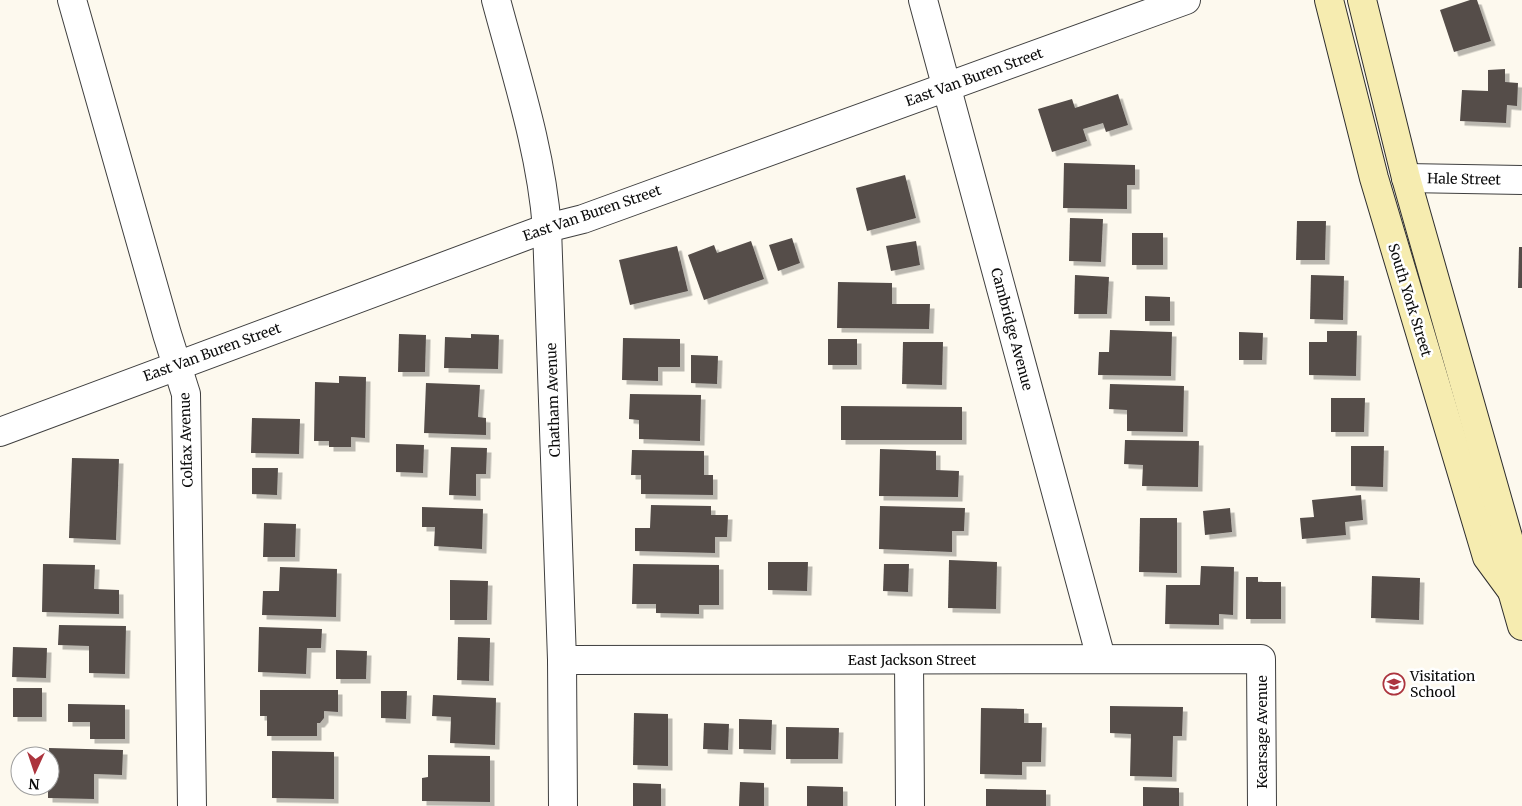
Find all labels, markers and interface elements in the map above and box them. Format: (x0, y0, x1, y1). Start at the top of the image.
street label: East Van Buren Street (903, 44, 1046, 110)
street label: Hale Street (1427, 169, 1502, 189)
street label: East Van Buren Street (520, 181, 664, 245)
street label: South York Street (1384, 241, 1436, 359)
street label: Cambridge Avenue (987, 266, 1037, 392)
street label: East Van Buren Street (141, 319, 284, 385)
street label: Chatham Avenue (542, 343, 564, 457)
street label: Colfax Avenue (175, 392, 197, 488)
street label: East Jackson Street (848, 651, 977, 669)
place label: Visitation School (1409, 667, 1475, 701)
school or university icon: Visitation School (1382, 672, 1406, 696)
street label: Kearsage Avenue (1253, 675, 1271, 789)
north arrow (10, 746, 60, 796)
text: N (28, 775, 40, 793)

